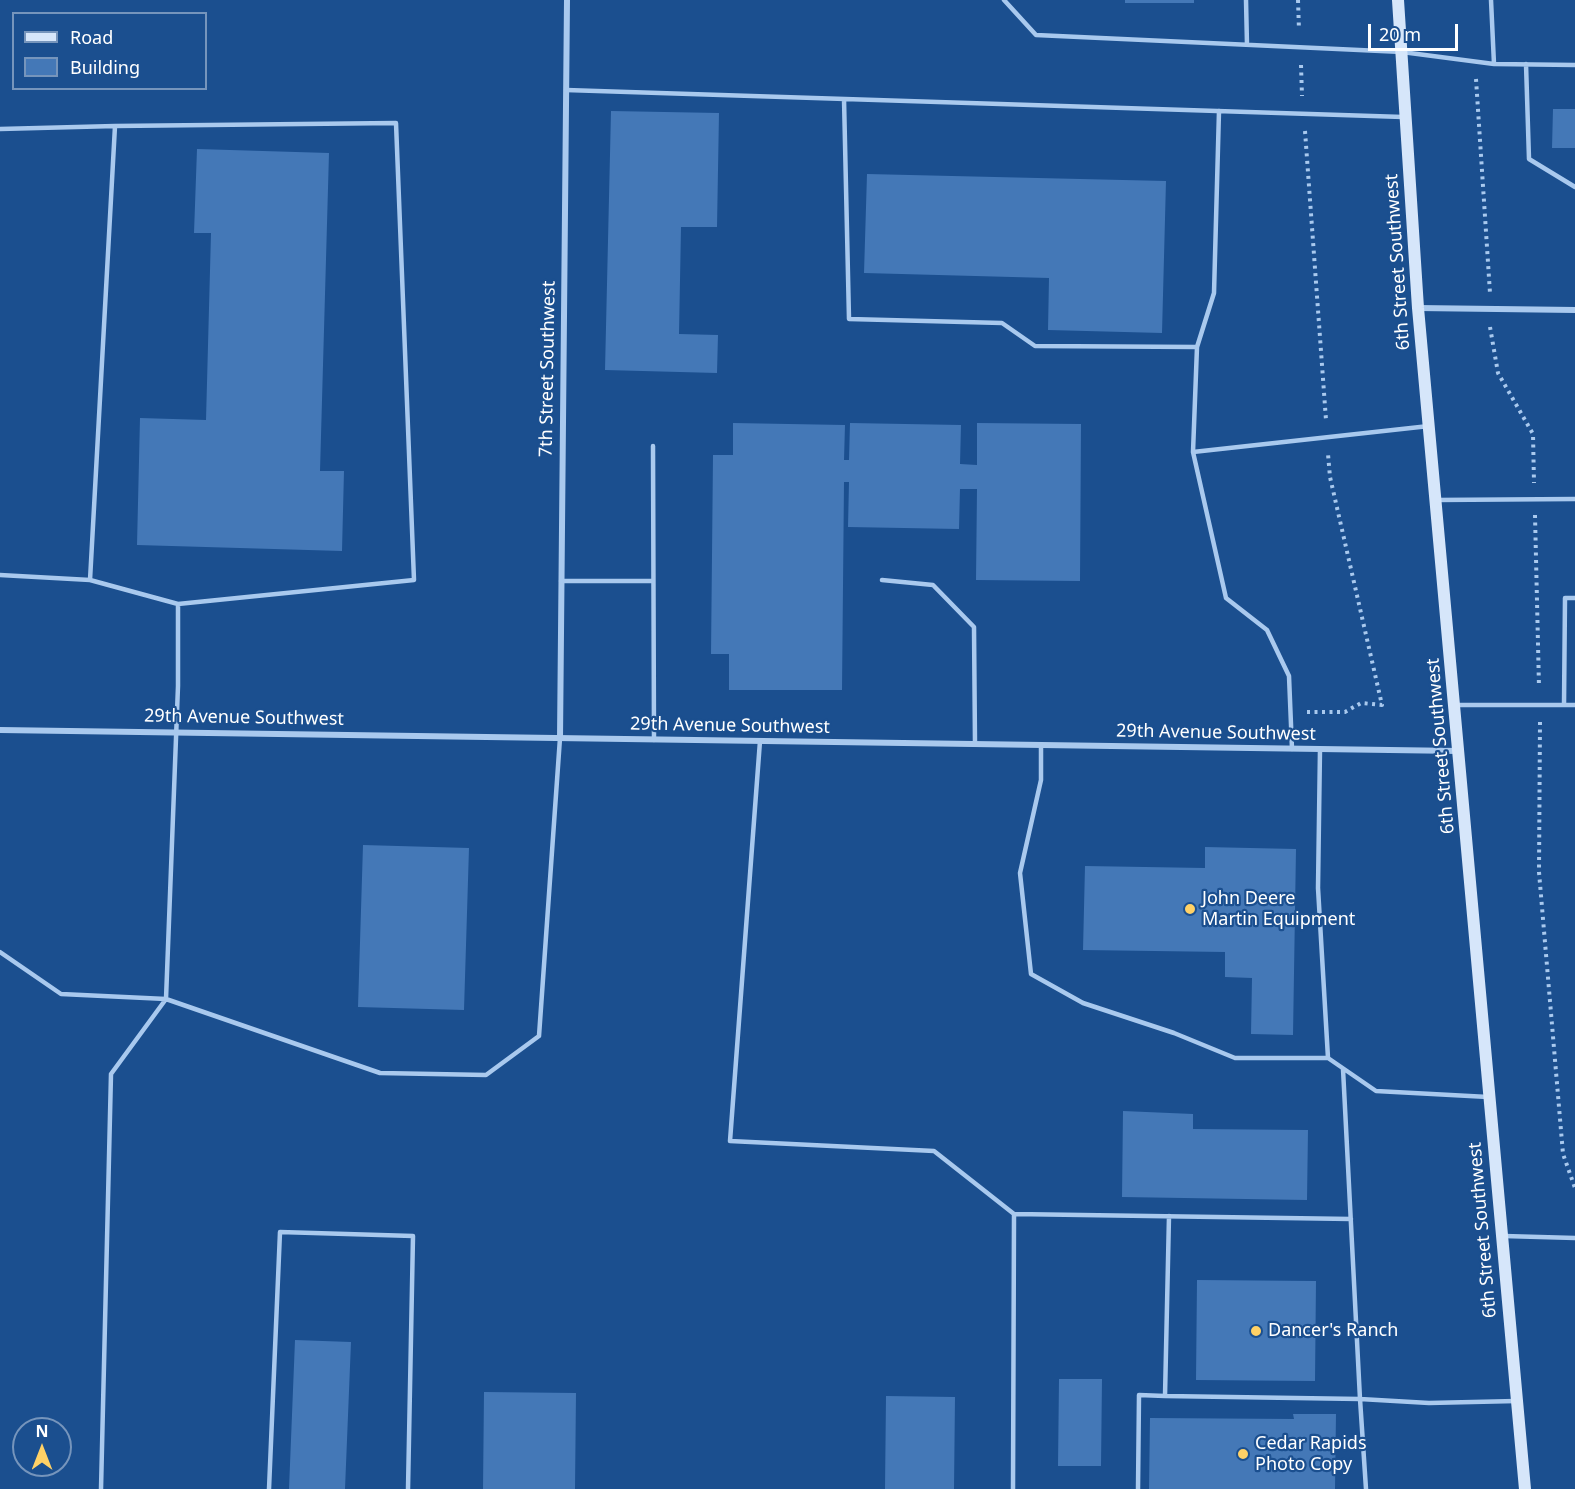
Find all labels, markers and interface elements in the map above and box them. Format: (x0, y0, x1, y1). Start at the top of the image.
legend (12, 12, 207, 90)
scale bar (1371, 12, 1461, 50)
text: 20 m (1379, 22, 1421, 46)
text: Road (70, 25, 113, 49)
text: Building (70, 55, 140, 79)
street label: 6th Street Southwest (1381, 173, 1415, 351)
street label: 7th Street Southwest (536, 281, 560, 457)
street label: 6th Street Southwest (1423, 657, 1459, 835)
street label: 29th Avenue Southwest (144, 705, 344, 731)
street label: 29th Avenue Southwest (630, 713, 830, 739)
street label: 29th Avenue Southwest (1116, 720, 1316, 746)
place label: John Deere Martin Equipment (1202, 888, 1355, 930)
marker: John Deere Martin Equipment (1183, 902, 1197, 916)
street label: 6th Street Southwest (1465, 1141, 1501, 1319)
place label: Dancer's Ranch (1268, 1320, 1398, 1342)
marker: Dancer's Ranch (1249, 1324, 1263, 1338)
north arrow (12, 1417, 72, 1477)
text: N (35, 1420, 49, 1442)
place label: Cedar Rapids Photo Copy (1255, 1433, 1367, 1476)
marker: Cedar Rapids Photo Copy (1236, 1447, 1250, 1461)

